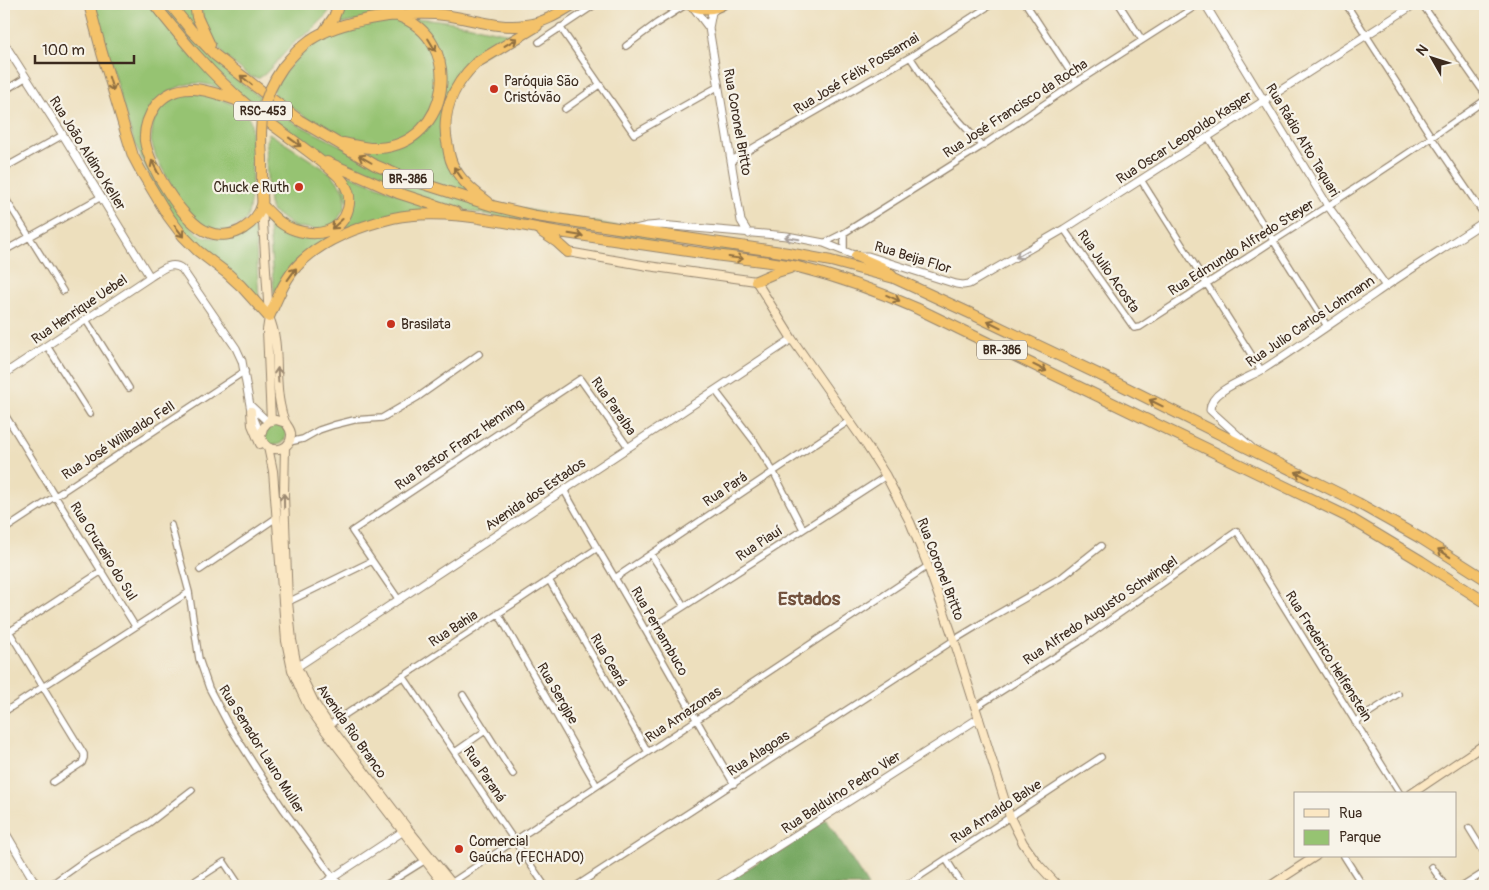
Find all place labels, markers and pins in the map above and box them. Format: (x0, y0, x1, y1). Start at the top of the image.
place label: Paróquia São Cristóvão (504, 73, 579, 106)
marker: Paróquia São Cristóvão (488, 83, 500, 95)
place label: Chuck e Ruth (213, 179, 289, 196)
marker: Chuck e Ruth (293, 181, 305, 193)
place label: Brasilata (401, 316, 451, 333)
marker: Brasilata (385, 318, 397, 330)
place label: Comercial Gaúcha (FECHADO) (469, 833, 585, 866)
marker: Comercial Gaúcha (FECHADO) (453, 843, 465, 855)

